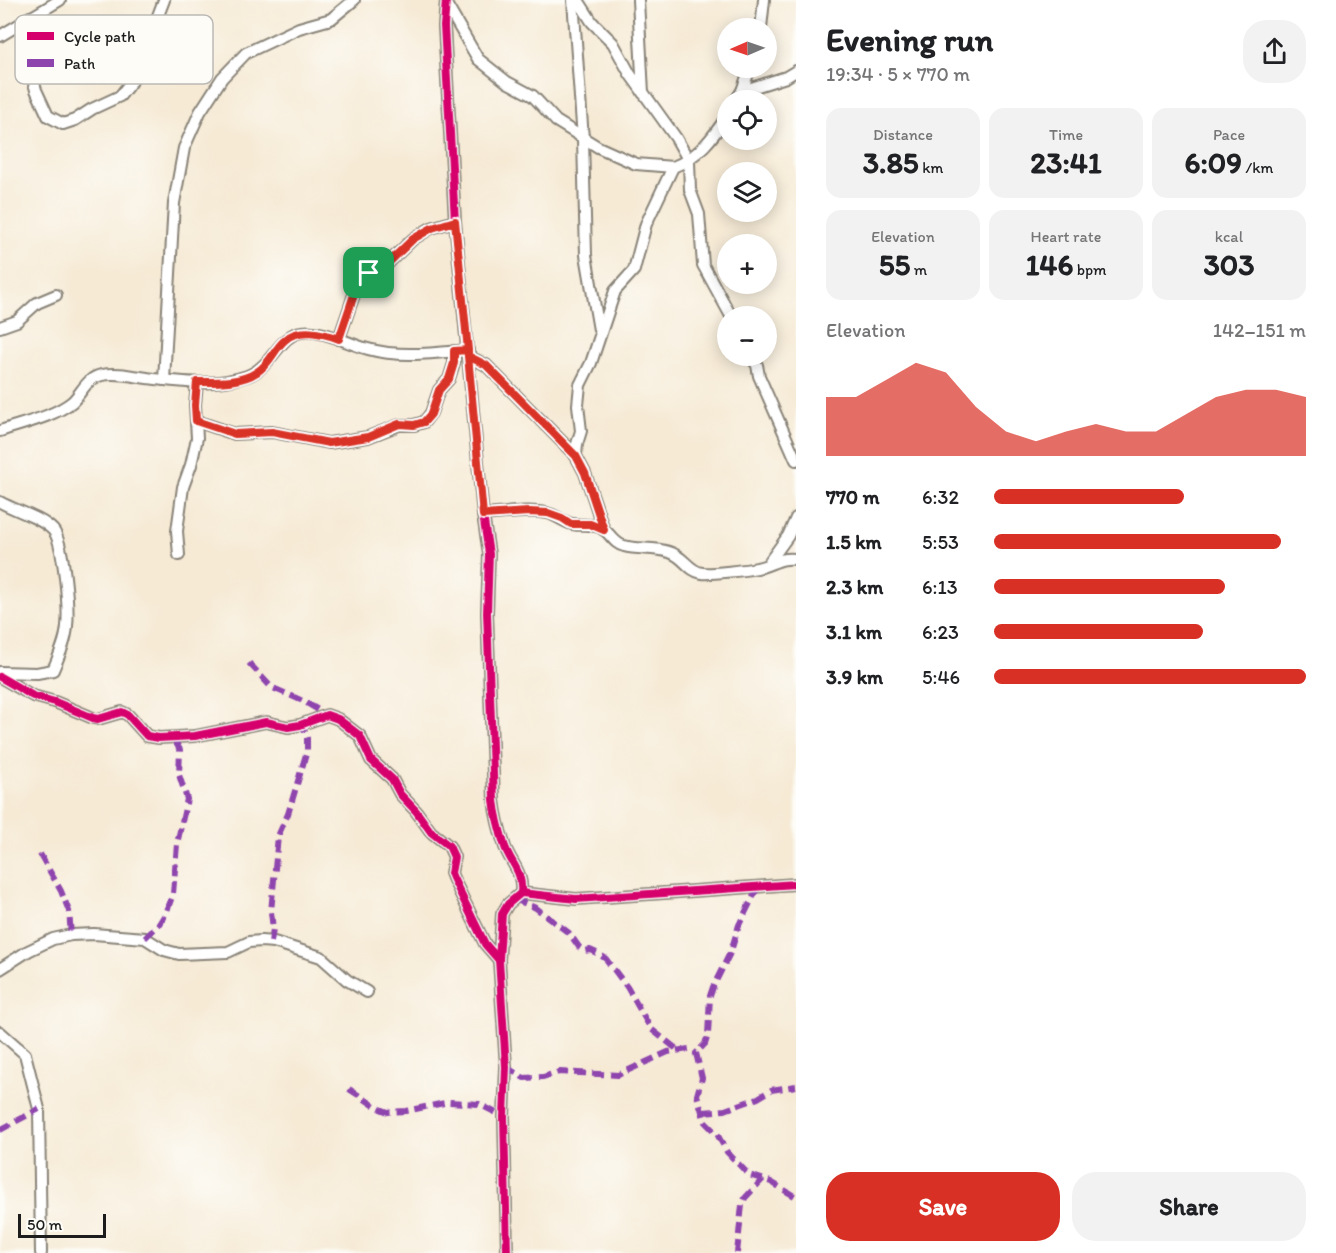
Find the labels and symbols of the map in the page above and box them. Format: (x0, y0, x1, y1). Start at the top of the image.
legend (15, 15, 213, 84)
north arrow (717, 18, 777, 78)
text: Cycle path (64, 27, 136, 46)
text: Path (64, 54, 95, 73)
pin (343, 247, 394, 298)
scale bar (18, 1211, 106, 1238)

